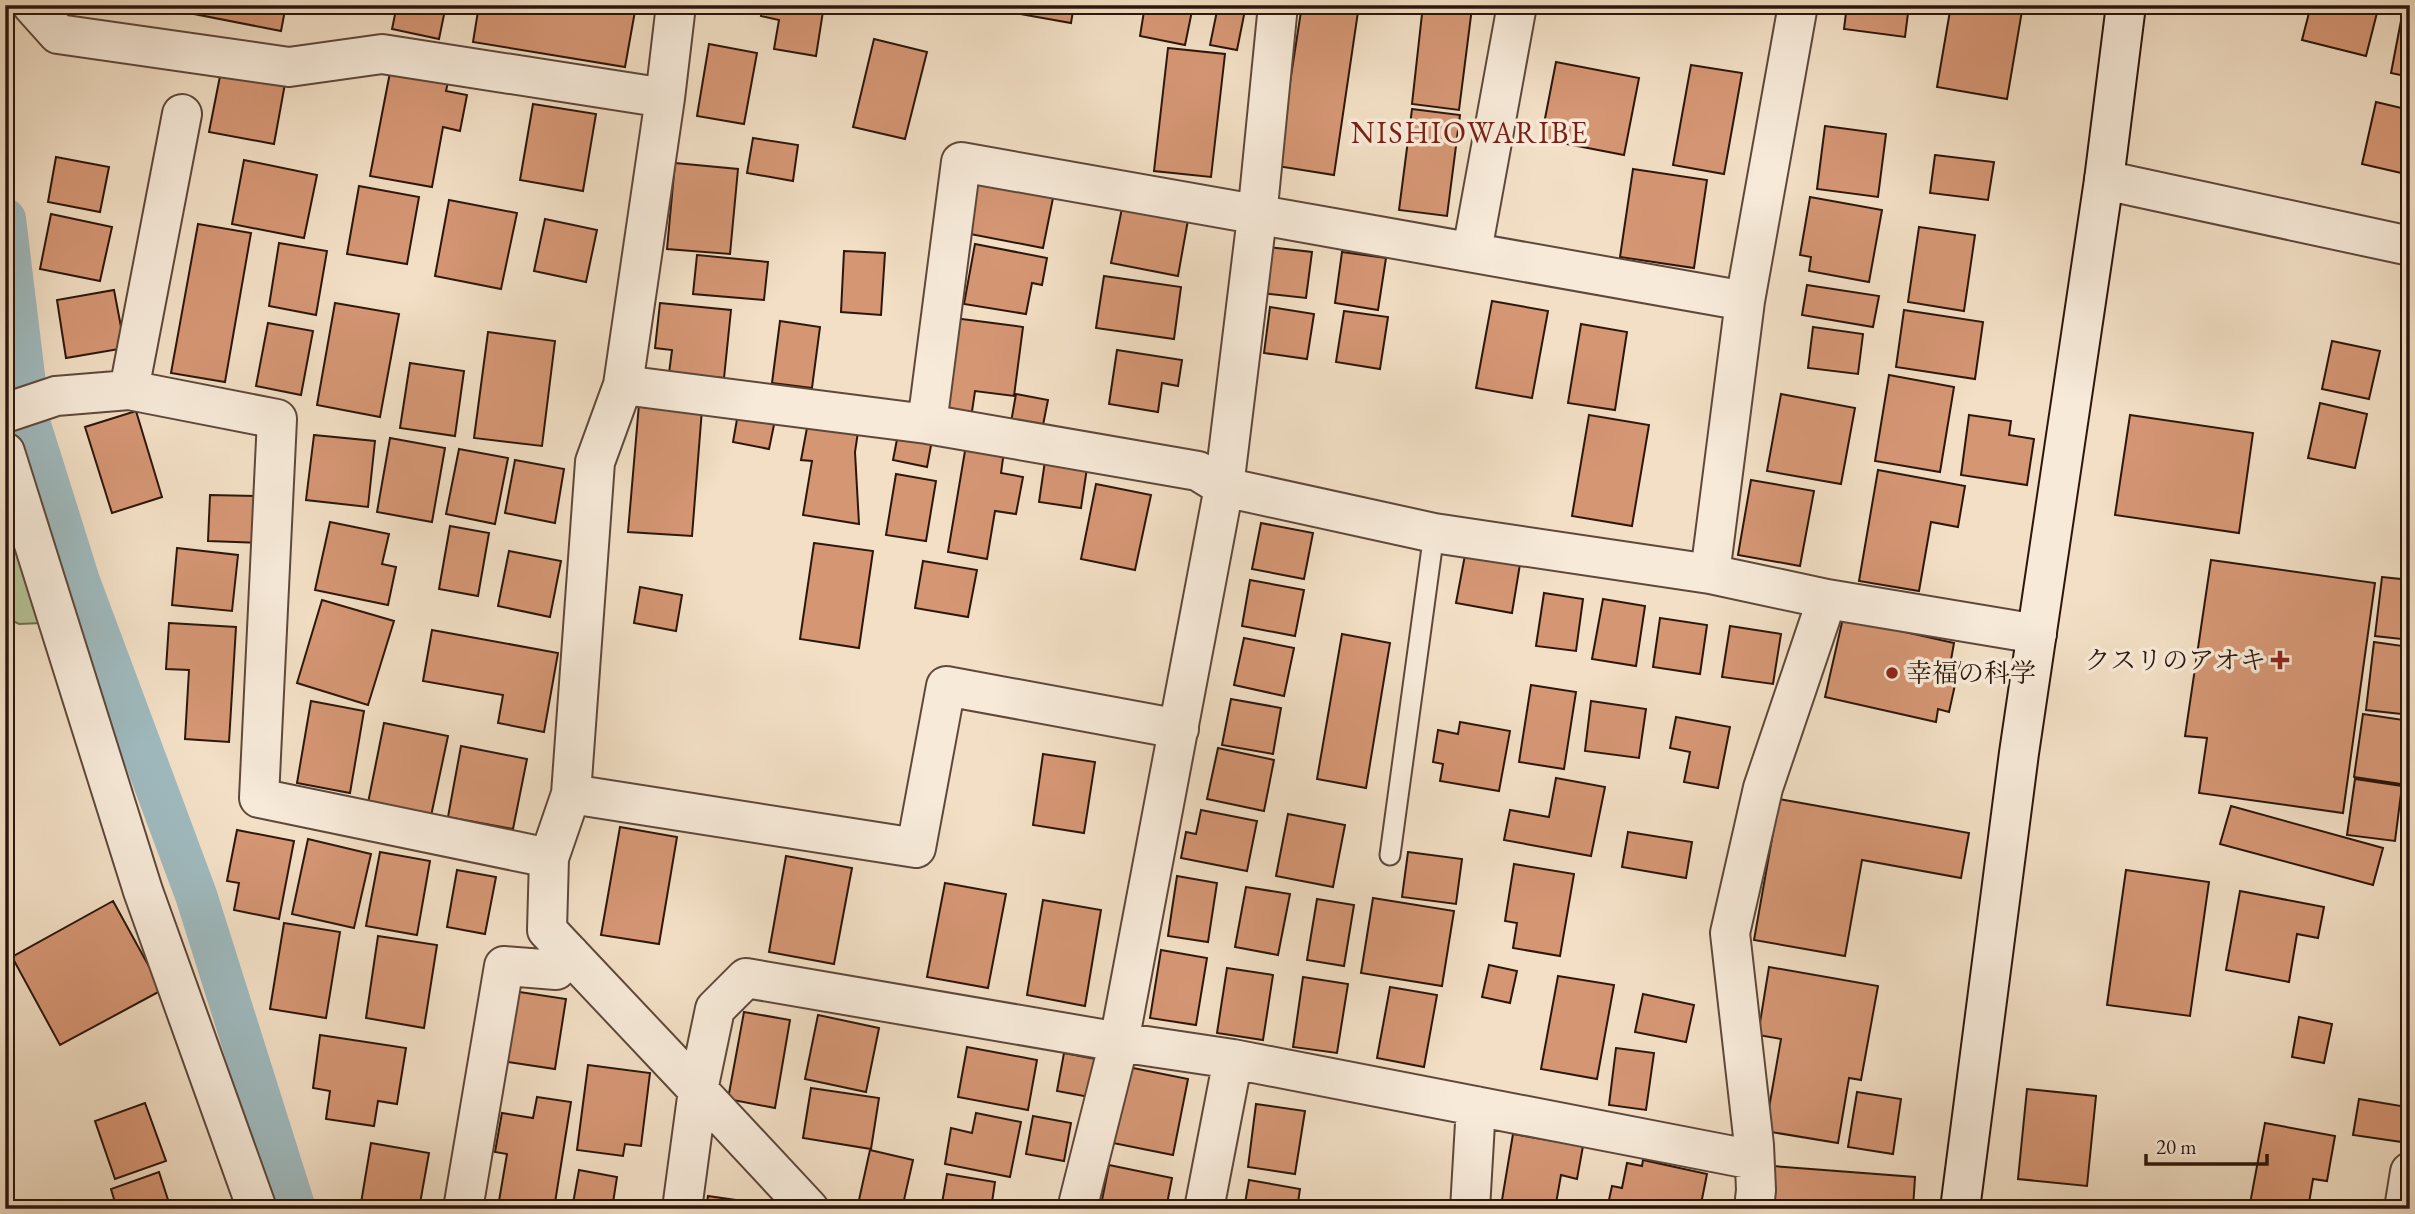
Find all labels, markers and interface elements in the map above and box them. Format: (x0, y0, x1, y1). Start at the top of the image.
district label: NISHIOWARIBE (1351, 113, 1589, 152)
place label: クスリのアオキ (2085, 643, 2266, 677)
marker: クスリのアオキ (2272, 652, 2288, 668)
place label: 幸福の科学 (1906, 656, 2036, 690)
marker: 幸福の科学 (1884, 665, 1900, 681)
scale bar (2146, 1123, 2266, 1167)
text: 20 m (2156, 1133, 2197, 1160)

